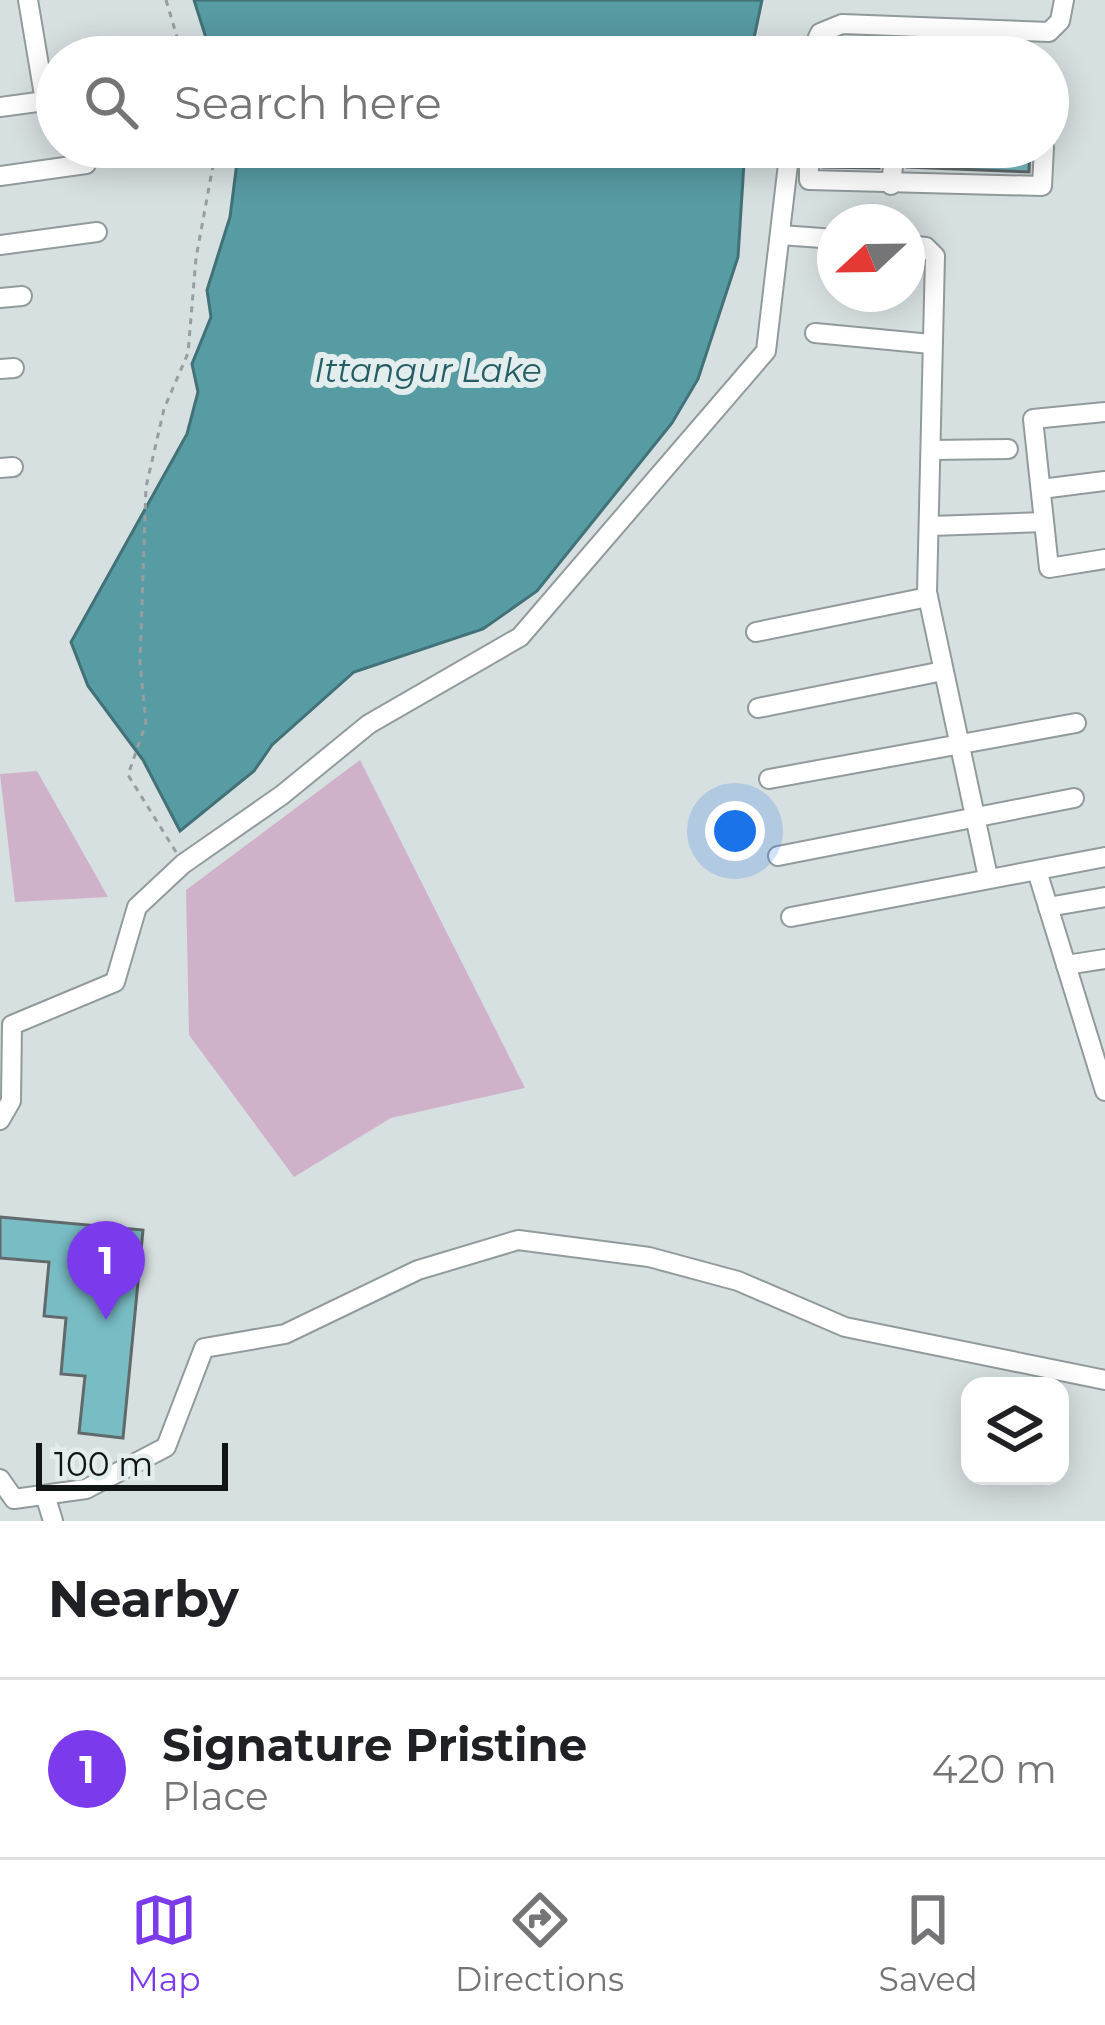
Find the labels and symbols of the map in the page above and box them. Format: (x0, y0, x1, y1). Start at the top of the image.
north arrow (817, 204, 925, 312)
water label: Ittangur Lake (314, 350, 542, 390)
your location (705, 801, 765, 861)
pin: 1 (67, 1221, 145, 1320)
scale bar (36, 1437, 228, 1490)

